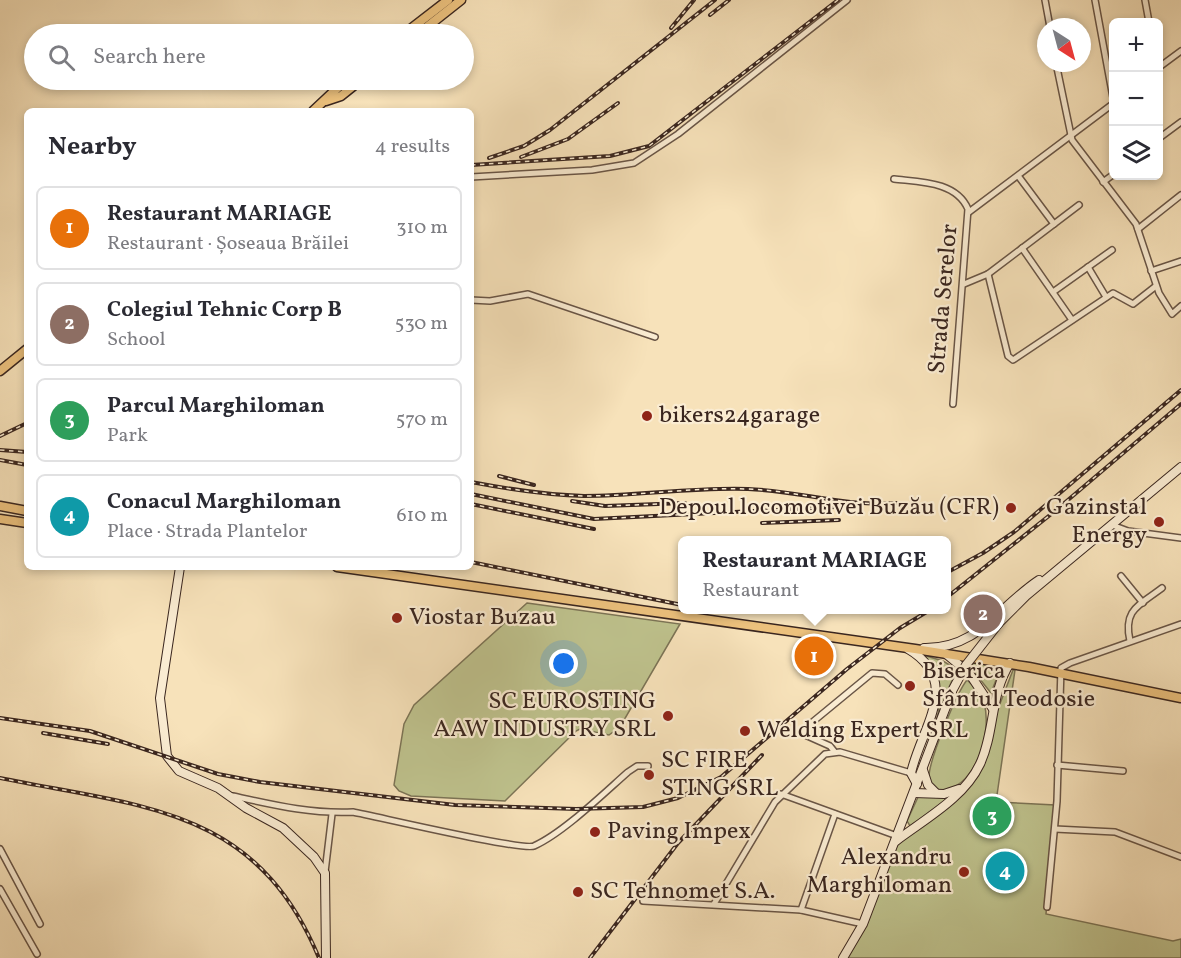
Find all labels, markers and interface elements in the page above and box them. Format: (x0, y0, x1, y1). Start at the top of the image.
north arrow (1037, 18, 1091, 72)
map controls (1109, 18, 1163, 180)
button: + (1109, 18, 1163, 72)
search box (24, 24, 474, 90)
icon: search (45, 41, 78, 74)
text: Search here (93, 42, 206, 73)
button: − (1109, 72, 1163, 126)
button: layers (1109, 126, 1163, 180)
text: Nearby (48, 129, 137, 165)
text: 4 results (375, 133, 450, 161)
text: Restaurant MARIAGE (107, 199, 331, 230)
text: 1 (65, 214, 74, 242)
text: 310 m (396, 214, 448, 242)
street label: Strada Serelor (921, 223, 967, 375)
text: Restaurant · Șoseaua Brăilei (107, 230, 349, 258)
text: Colegiul Tehnic Corp B (107, 295, 342, 326)
text: 2 (64, 310, 75, 338)
text: 530 m (395, 310, 448, 338)
text: School (107, 326, 165, 354)
text: Parcul Marghiloman (107, 391, 325, 422)
place label: bikers24garage (659, 399, 820, 433)
text: 3 (64, 406, 75, 434)
text: 570 m (396, 406, 448, 434)
marker: bikers24garage (640, 409, 654, 423)
text: Park (107, 422, 148, 450)
text: Conacul Marghiloman (107, 487, 341, 518)
place label: Depoul locomotivei Buzău (CFR) (659, 491, 999, 525)
place label: Gazinstal Energy (1046, 491, 1147, 553)
marker: Depoul locomotivei Buzău (CFR) (1004, 501, 1018, 515)
text: 4 (63, 502, 76, 530)
text: 610 m (396, 502, 448, 530)
marker: Gazinstal Energy (1152, 515, 1166, 529)
text: Place · Strada Plantelor (107, 518, 307, 546)
popup (678, 536, 951, 614)
text: Restaurant MARIAGE (702, 546, 927, 577)
text: Restaurant (702, 577, 799, 605)
pin: 2 (964, 592, 1002, 636)
place label: Viostar Buzau (409, 601, 556, 635)
marker: Viostar Buzau (390, 611, 404, 625)
pin: 1 (794, 634, 834, 678)
your location (549, 649, 578, 678)
place label: Biserica Sfântul Teodosie (922, 655, 1095, 717)
marker: Biserica Sfântul Teodosie (903, 679, 917, 693)
place label: SC EUROSTING AAW INDUSTRY SRL (433, 685, 656, 747)
marker: SC EUROSTING AAW INDUSTRY SRL (661, 709, 675, 723)
place label: Welding Expert SRL (757, 714, 968, 748)
marker: Welding Expert SRL (738, 724, 752, 738)
place label: SC FIRE STING SRL (661, 744, 778, 806)
marker: SC FIRE STING SRL (642, 768, 656, 782)
pin: 3 (972, 794, 1012, 838)
place label: Paving Impex (607, 815, 751, 849)
marker: Paving Impex (588, 825, 602, 839)
place label: Alexandru Marghiloman (806, 841, 952, 903)
pin: 4 (986, 848, 1024, 894)
marker: Alexandru Marghiloman (957, 865, 971, 879)
place label: SC Tehnomet S.A. (590, 875, 775, 909)
marker: SC Tehnomet S.A. (571, 885, 585, 899)

